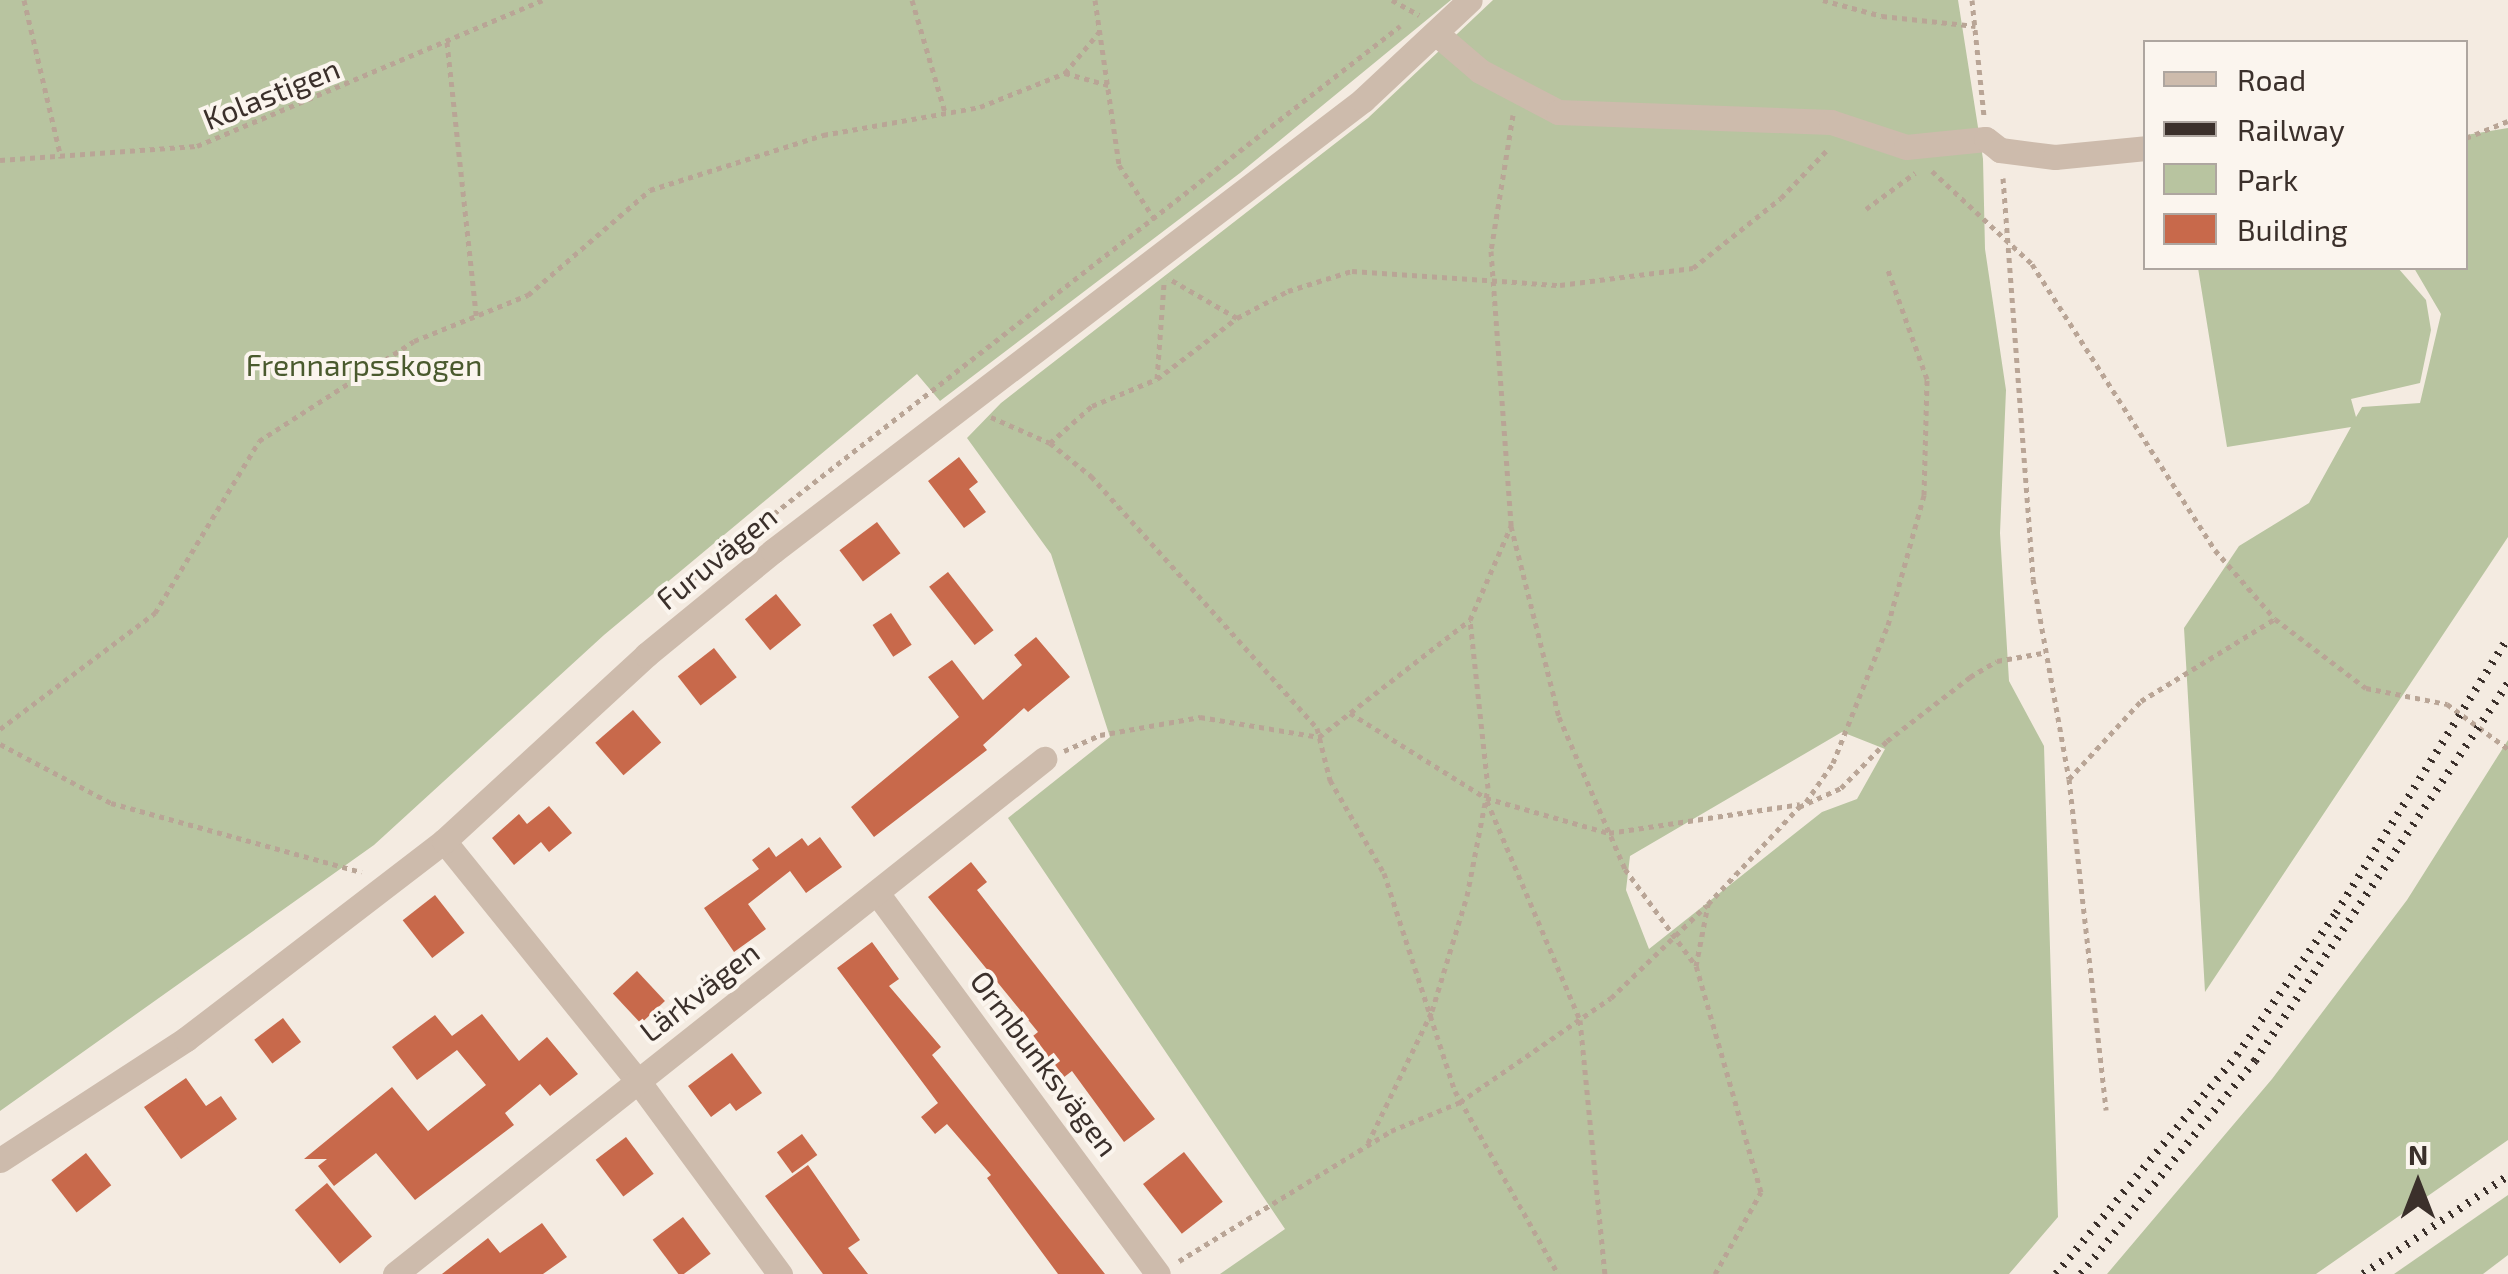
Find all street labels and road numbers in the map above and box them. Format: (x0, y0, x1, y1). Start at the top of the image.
street label: Kolastigen (197, 49, 345, 137)
street label: Furuvägen (649, 498, 783, 616)
street label: Lärkvägen (632, 933, 766, 1049)
street label: Ormbunksvägen (964, 963, 1126, 1163)

